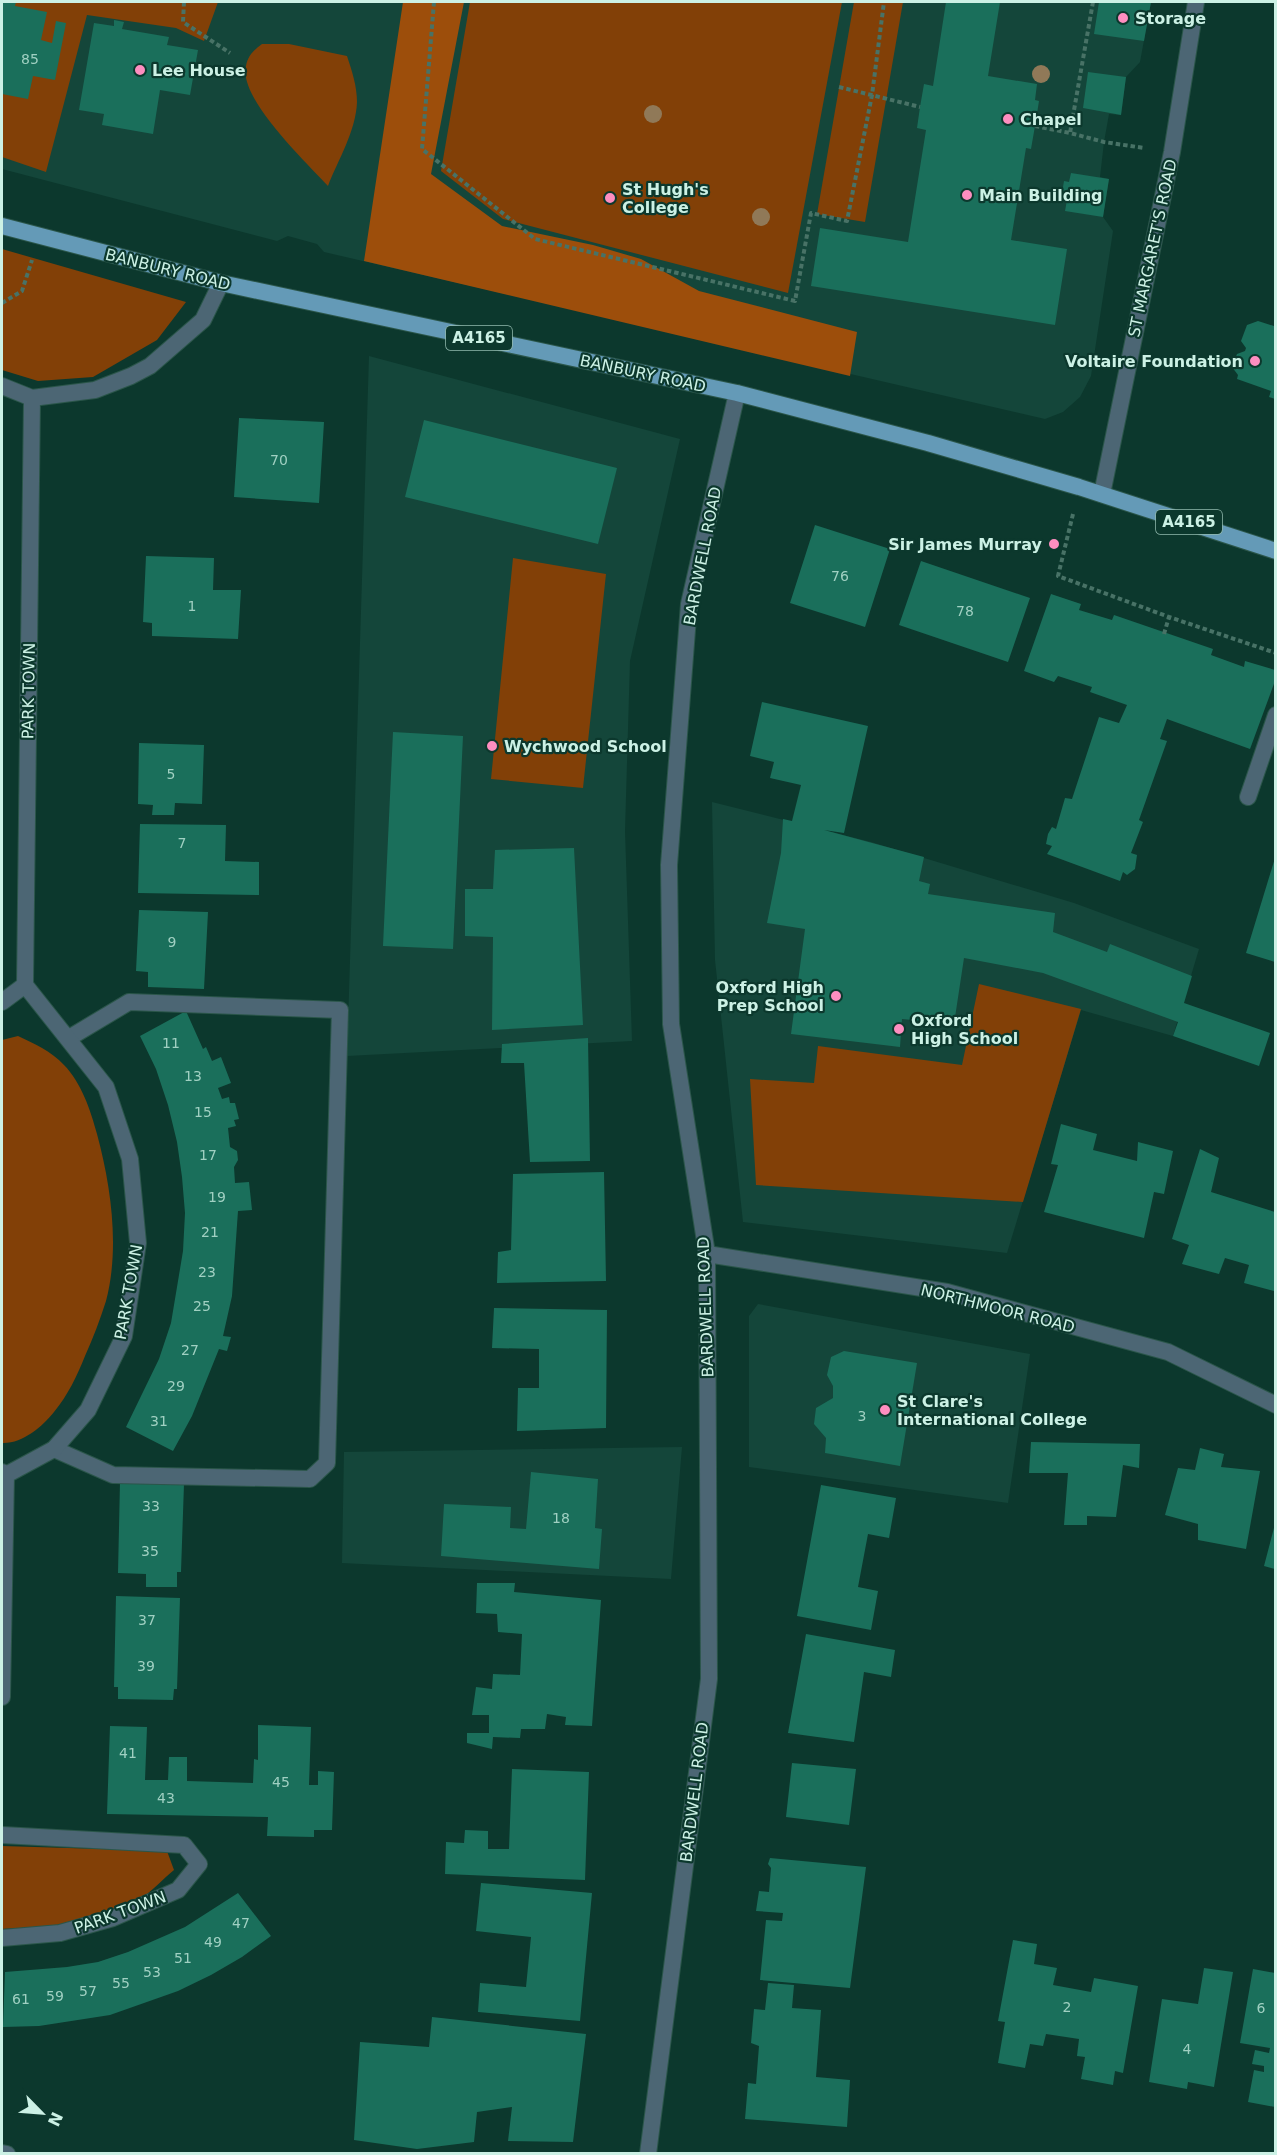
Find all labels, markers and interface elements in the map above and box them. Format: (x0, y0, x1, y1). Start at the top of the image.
place label: Storage (1135, 9, 1206, 28)
marker: Storage (1116, 11, 1130, 25)
house number: 85 (21, 51, 39, 67)
place label: Lee House (152, 61, 246, 80)
marker: Lee House (133, 63, 147, 77)
place label: Chapel (1020, 110, 1082, 129)
marker: Chapel (1001, 112, 1015, 126)
street label: ST MARGARET'S ROAD (1124, 157, 1181, 339)
place label: St Hugh's College (622, 180, 709, 217)
place label: Main Building (979, 186, 1103, 205)
marker: Main Building (960, 188, 974, 202)
marker: St Hugh's College (603, 191, 617, 205)
street label: BANBURY ROAD (103, 245, 232, 294)
road number: A4165 (446, 326, 512, 350)
street label: BANBURY ROAD (578, 351, 708, 396)
place label: Voltaire Foundation (1065, 352, 1243, 371)
marker: Voltaire Foundation (1248, 354, 1262, 368)
house number: 70 (270, 452, 288, 468)
street label: BARDWELL ROAD (680, 485, 725, 627)
road number: A4165 (1156, 510, 1222, 534)
place label: Sir James Murray (888, 535, 1043, 554)
marker: Sir James Murray (1047, 537, 1061, 551)
house number: 76 (831, 568, 849, 584)
house number: 1 (188, 598, 196, 614)
house number: 78 (956, 603, 974, 619)
street label: PARK TOWN (18, 643, 39, 739)
place label: Wychwood School (504, 737, 667, 756)
marker: Wychwood School (485, 739, 499, 753)
house number: 5 (167, 766, 175, 782)
house number: 7 (178, 835, 186, 851)
house number: 9 (168, 934, 176, 950)
place label: Oxford High Prep School (715, 978, 824, 1015)
marker: Oxford High Prep School (829, 989, 843, 1003)
place label: Oxford High School (911, 1011, 1018, 1048)
marker: Oxford High School (892, 1022, 906, 1036)
house number: 11 (162, 1035, 180, 1051)
house number: 13 (184, 1068, 202, 1084)
house number: 15 (194, 1104, 212, 1120)
house number: 17 (199, 1147, 217, 1163)
house number: 19 (208, 1189, 226, 1205)
house number: 21 (201, 1224, 219, 1240)
street label: BARDWELL ROAD (694, 1236, 717, 1378)
street label: PARK TOWN (111, 1243, 146, 1341)
house number: 23 (198, 1264, 216, 1280)
street label: NORTHMOOR ROAD (919, 1280, 1077, 1337)
house number: 25 (193, 1298, 211, 1314)
house number: 27 (181, 1342, 199, 1358)
house number: 29 (167, 1378, 185, 1394)
place label: St Clare's International College (897, 1392, 1087, 1429)
marker: St Clare's International College (878, 1403, 892, 1417)
house number: 3 (858, 1408, 866, 1424)
house number: 31 (150, 1413, 168, 1429)
house number: 33 (142, 1498, 160, 1514)
house number: 18 (552, 1510, 570, 1526)
house number: 35 (141, 1543, 159, 1559)
house number: 37 (138, 1612, 156, 1628)
house number: 39 (137, 1658, 155, 1674)
street label: BARDWELL ROAD (676, 1721, 713, 1863)
house number: 41 (119, 1745, 137, 1761)
house number: 45 (272, 1774, 290, 1790)
house number: 43 (157, 1790, 175, 1806)
street label: PARK TOWN (72, 1887, 169, 1938)
house number: 47 (232, 1915, 250, 1931)
house number: 49 (204, 1934, 222, 1950)
house number: 51 (174, 1950, 192, 1966)
house number: 53 (143, 1964, 161, 1980)
house number: 55 (112, 1975, 130, 1991)
house number: 57 (79, 1983, 97, 1999)
house number: 59 (46, 1988, 64, 2004)
house number: 61 (12, 1991, 30, 2007)
house number: 2 (1063, 1999, 1071, 2015)
house number: 6 (1257, 2000, 1266, 2016)
house number: 4 (1183, 2041, 1192, 2057)
north arrow (12, 2083, 72, 2143)
text: N (44, 2109, 67, 2129)

